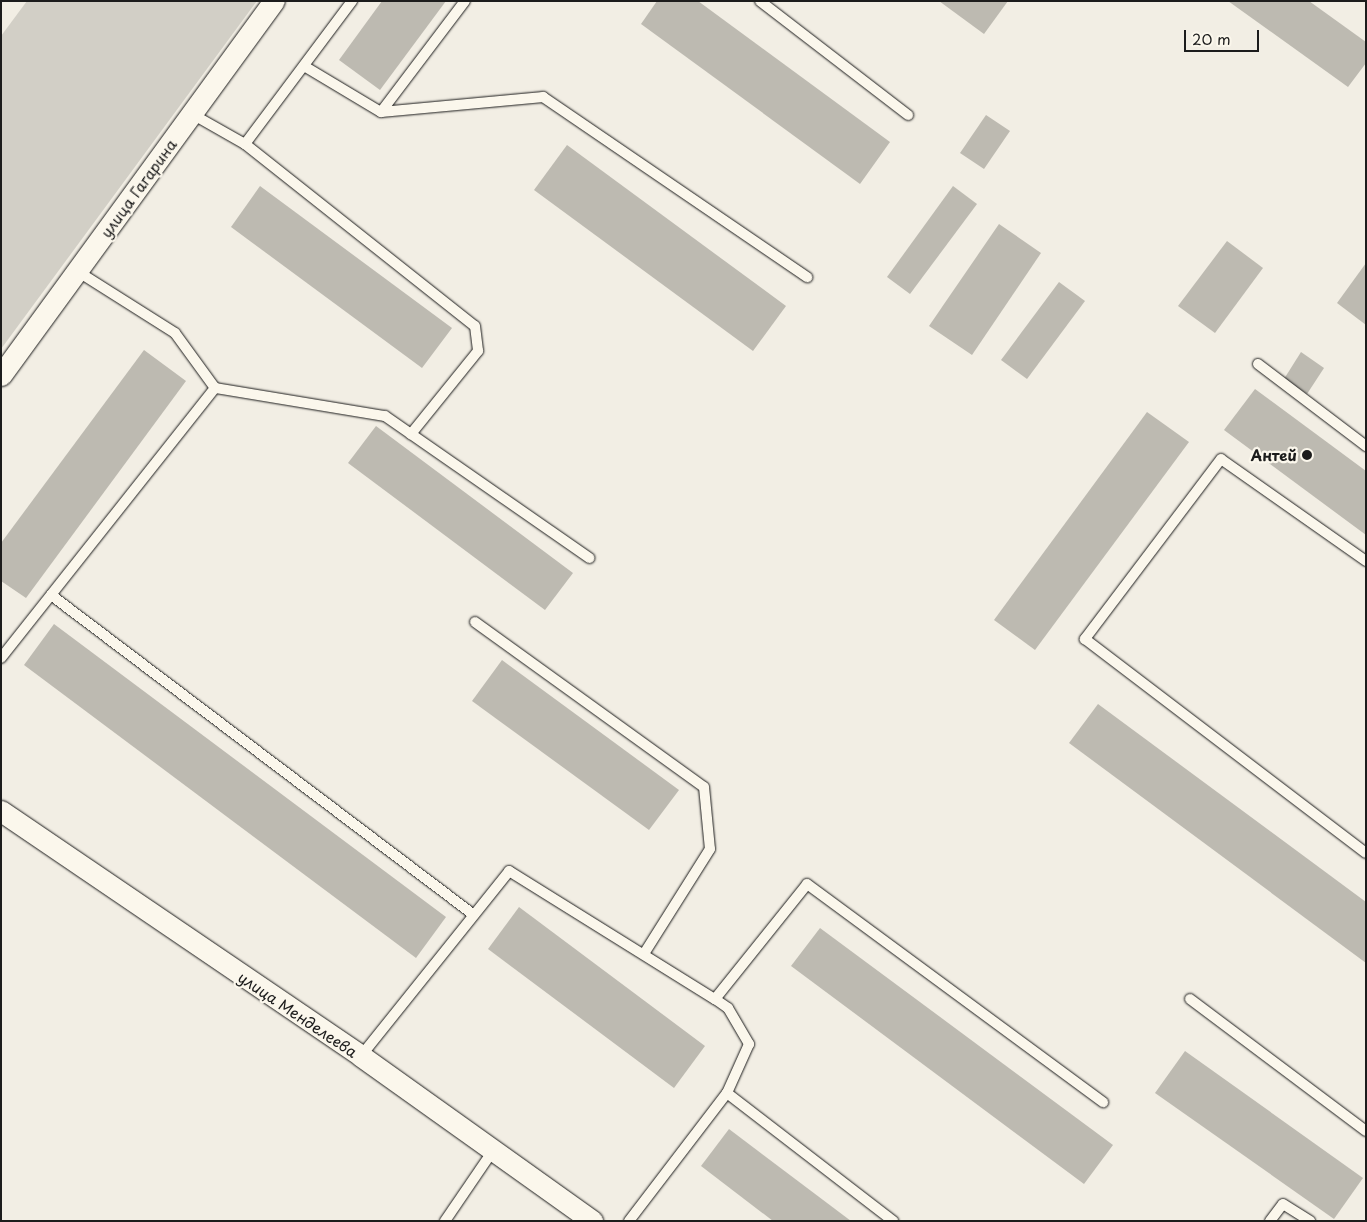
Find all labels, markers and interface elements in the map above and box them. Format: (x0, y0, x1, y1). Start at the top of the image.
scale bar (1187, 20, 1262, 52)
text: 20 m (1192, 27, 1231, 50)
street label: улица Гагарина (96, 135, 180, 241)
place label: Антей (1251, 446, 1297, 464)
marker: Антей (1301, 449, 1313, 461)
street label: улица Менделеева (235, 967, 361, 1061)

